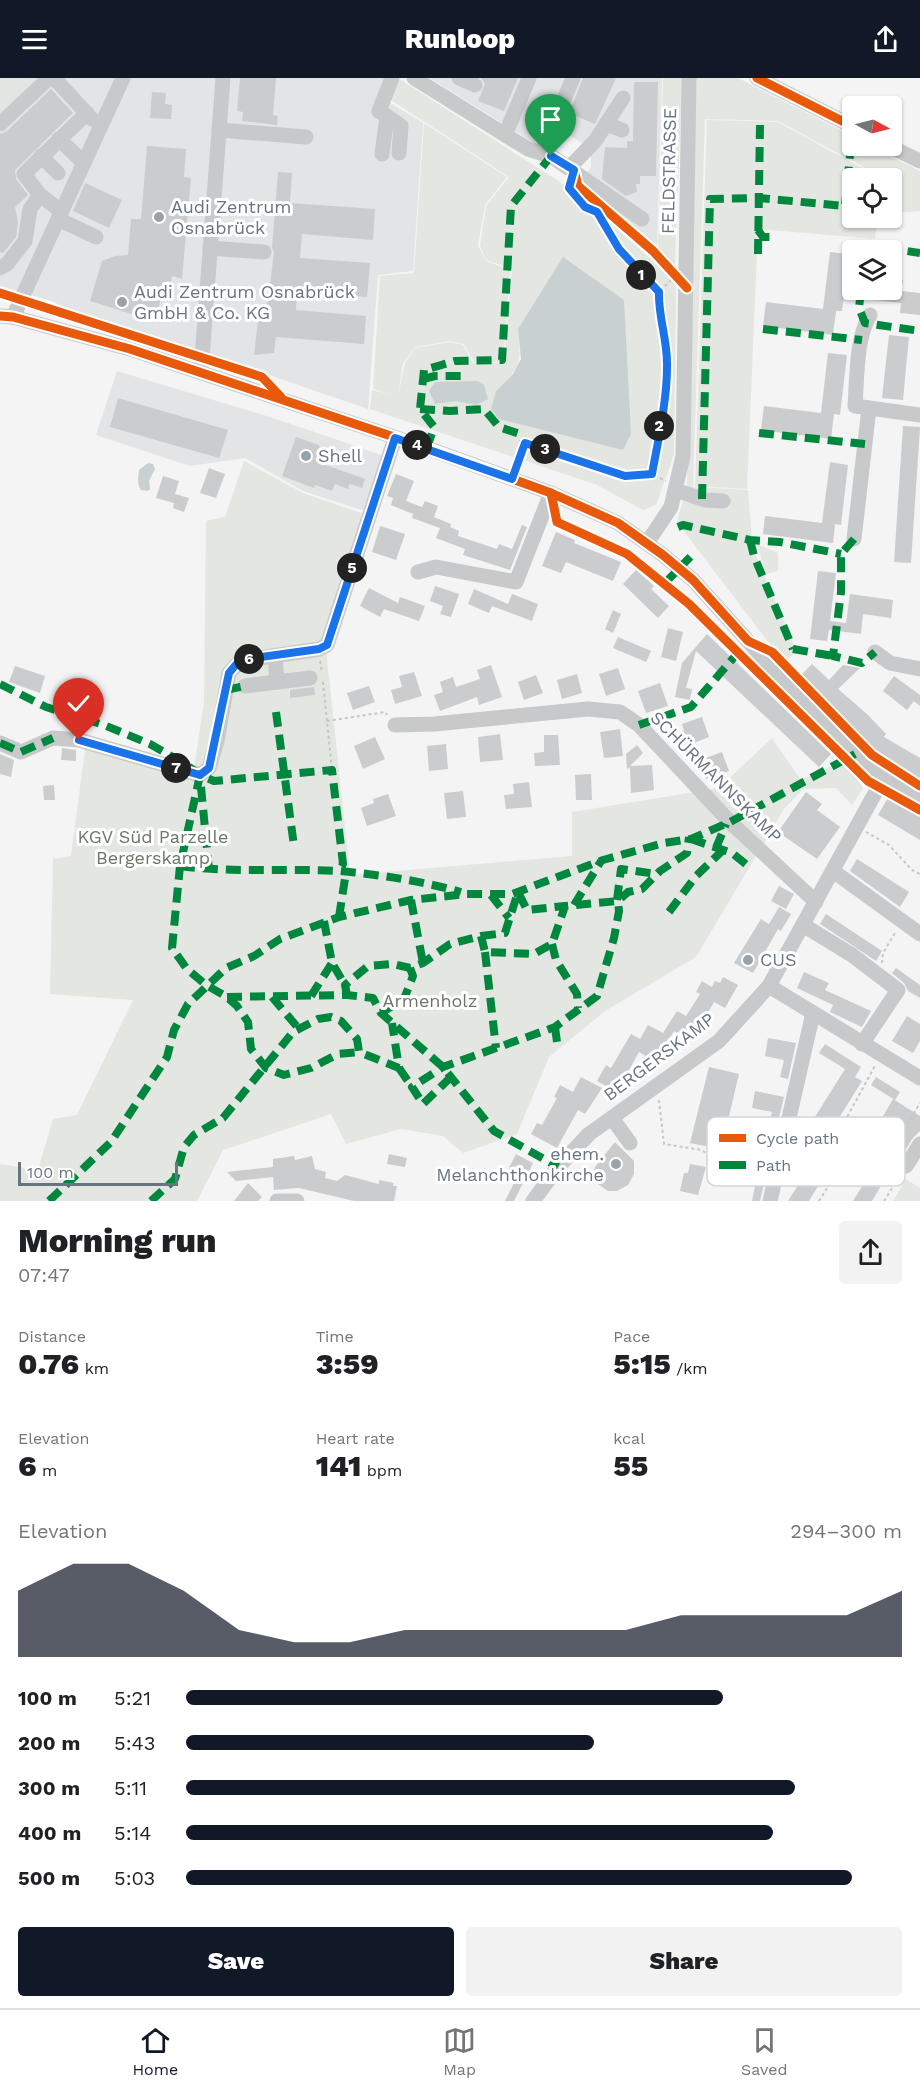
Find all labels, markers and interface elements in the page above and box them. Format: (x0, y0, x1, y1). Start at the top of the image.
icon: menu (18, 23, 51, 56)
text: Runloop (405, 23, 515, 55)
icon: share (869, 23, 902, 56)
pin (525, 94, 576, 156)
north arrow (842, 96, 902, 156)
map controls (842, 96, 902, 300)
icon: arrive (534, 103, 567, 136)
street label: FELDSTRASSE (657, 108, 680, 234)
button: locate (842, 168, 902, 228)
place label: Audi Zentrum Osnabrück (171, 196, 292, 238)
marker: Audi Zentrum Osnabrück (152, 210, 166, 224)
button: layers (842, 240, 902, 300)
pin: 1 (626, 260, 656, 290)
text: 1 (638, 265, 644, 284)
place label: Audi Zentrum Osnabrück GmbH & Co. KG (134, 281, 355, 323)
marker: Audi Zentrum Osnabrück GmbH & Co. KG (115, 295, 129, 309)
pin: 2 (644, 411, 674, 441)
text: 2 (654, 416, 664, 435)
pin: 4 (402, 430, 432, 460)
pin: 3 (530, 434, 560, 464)
text: 4 (412, 435, 422, 454)
text: 3 (540, 439, 550, 458)
place label: Shell (318, 445, 363, 466)
marker: Shell (299, 449, 313, 463)
pin: 5 (337, 553, 367, 583)
text: 5 (347, 558, 357, 577)
pin: 6 (234, 644, 264, 674)
text: 6 (244, 649, 254, 668)
pin (53, 678, 104, 740)
icon: check (62, 687, 95, 720)
street label: SCHÜRMANNSKAMP (646, 707, 786, 847)
pin: 7 (161, 753, 191, 783)
text: 7 (171, 758, 181, 777)
park label: KGV Süd Parzelle Bergerskamp (78, 826, 228, 868)
place label: CUS (760, 949, 797, 970)
marker: CUS (741, 953, 755, 967)
park label: Armenholz (383, 990, 477, 1011)
street label: BERGERSKAMP (599, 1008, 718, 1105)
legend (707, 1117, 905, 1186)
text: Cycle path (756, 1129, 839, 1148)
place label: ehem. Melanchthonkirche (436, 1143, 604, 1185)
text: Path (756, 1156, 791, 1175)
marker: ehem. Melanchthonkirche (609, 1157, 623, 1171)
scale bar (18, 1159, 178, 1186)
text: 100 m (27, 1163, 74, 1182)
text: Morning run (18, 1221, 217, 1260)
button: share (839, 1221, 902, 1284)
text: 07:47 (18, 1263, 70, 1287)
text: Distance (18, 1327, 86, 1346)
text: Time (316, 1327, 354, 1346)
text: Pace (613, 1327, 650, 1346)
text: 0.76 (18, 1346, 79, 1381)
text: 3:59 (316, 1346, 379, 1381)
text: 5:15 (613, 1346, 671, 1381)
text: km (79, 1359, 109, 1378)
text: /km (671, 1359, 708, 1378)
text: Elevation (18, 1429, 89, 1448)
text: Heart rate (316, 1429, 395, 1448)
text: kcal (613, 1429, 645, 1448)
text: 6 (18, 1448, 37, 1483)
text: 141 (316, 1448, 361, 1483)
text: 55 (613, 1448, 648, 1483)
text: m (37, 1461, 57, 1480)
text: bpm (361, 1461, 402, 1480)
text: Elevation (18, 1519, 107, 1543)
text: 294–300 m (790, 1519, 902, 1543)
text: 100 m (18, 1686, 77, 1710)
text: 5:21 (114, 1686, 151, 1710)
text: 200 m (18, 1731, 80, 1755)
text: 5:43 (114, 1731, 155, 1755)
text: 300 m (18, 1776, 80, 1800)
text: 5:11 (114, 1776, 147, 1800)
text: 400 m (18, 1821, 81, 1845)
text: 5:14 (114, 1821, 152, 1845)
text: 500 m (18, 1866, 80, 1890)
text: 5:03 (114, 1866, 155, 1890)
button: Save (18, 1927, 454, 1996)
button: Share (466, 1927, 902, 1996)
tab: Home (132, 2024, 178, 2079)
tab: Map (443, 2024, 476, 2079)
tab: Saved (741, 2024, 788, 2079)

